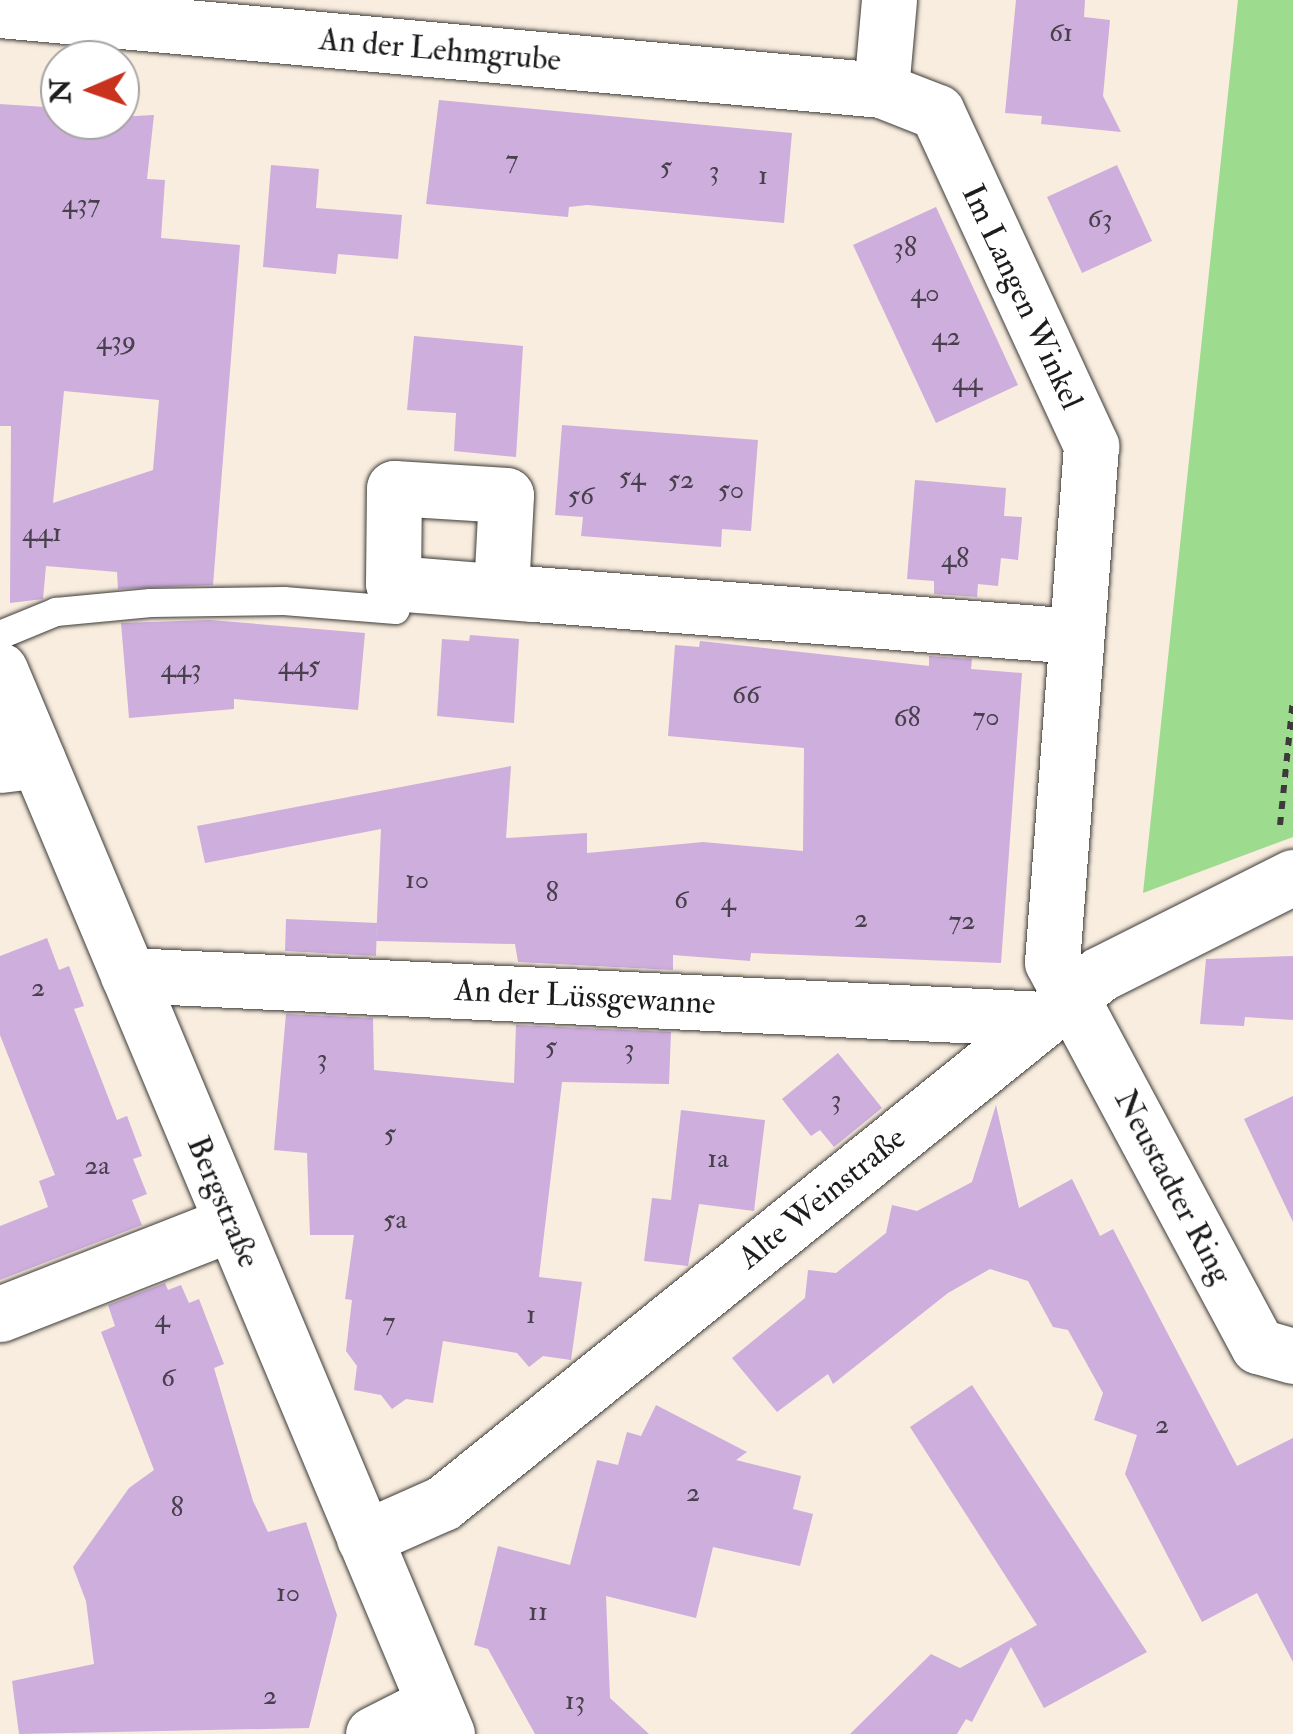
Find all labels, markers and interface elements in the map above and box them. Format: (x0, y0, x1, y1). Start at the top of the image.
house number: 61 (1049, 16, 1073, 50)
street label: An der Lehmgrube (317, 20, 563, 80)
north arrow (40, 40, 140, 140)
text: N (44, 78, 79, 104)
house number: 7 (506, 143, 518, 177)
house number: 5 (660, 150, 672, 184)
house number: 3 (709, 154, 719, 188)
house number: 1 (758, 159, 768, 193)
street label: Im Langen Winkel (953, 178, 1091, 416)
house number: 437 (62, 187, 100, 221)
house number: 63 (1088, 202, 1112, 236)
house number: 38 (893, 231, 917, 265)
house number: 40 (910, 276, 940, 310)
house number: 42 (931, 320, 961, 354)
house number: 439 (96, 324, 136, 358)
house number: 44 (952, 365, 982, 399)
house number: 54 (619, 460, 645, 494)
house number: 52 (668, 463, 694, 497)
house number: 50 (718, 473, 744, 507)
house number: 56 (568, 479, 594, 513)
house number: 441 (22, 516, 62, 550)
house number: 48 (941, 542, 969, 576)
house number: 445 (278, 649, 320, 683)
house number: 443 (161, 652, 201, 686)
house number: 66 (732, 678, 760, 712)
house number: 70 (972, 700, 1000, 734)
house number: 68 (893, 701, 921, 735)
house number: 10 (405, 863, 429, 897)
house number: 8 (545, 876, 559, 910)
house number: 6 (674, 883, 688, 917)
house number: 4 (720, 885, 736, 919)
house number: 2 (854, 902, 868, 936)
house number: 72 (948, 904, 976, 938)
house number: 2 (31, 971, 45, 1005)
street label: An der Lüssgewanne (454, 971, 716, 1023)
house number: 5 (545, 1030, 557, 1064)
house number: 3 (624, 1032, 634, 1066)
house number: 3 (317, 1042, 327, 1076)
house number: 3 (831, 1083, 841, 1117)
street label: Neustadter Ring (1106, 1083, 1240, 1291)
house number: 5 (384, 1117, 396, 1151)
street label: Alte Weinstraße (731, 1119, 913, 1277)
street label: Bergstraße (178, 1131, 268, 1273)
house number: 1a (707, 1142, 729, 1176)
house number: 2a (84, 1149, 110, 1183)
house number: 5a (383, 1203, 407, 1237)
house number: 1 (526, 1298, 536, 1332)
house number: 4 (154, 1302, 170, 1336)
house number: 7 (383, 1305, 395, 1339)
house number: 6 (161, 1361, 175, 1395)
house number: 2 (1155, 1408, 1169, 1442)
house number: 2 (686, 1476, 700, 1510)
house number: 8 (170, 1491, 184, 1525)
house number: 10 (276, 1576, 300, 1610)
house number: 11 (528, 1595, 548, 1629)
house number: 2 (263, 1679, 277, 1713)
house number: 13 (565, 1684, 585, 1718)

